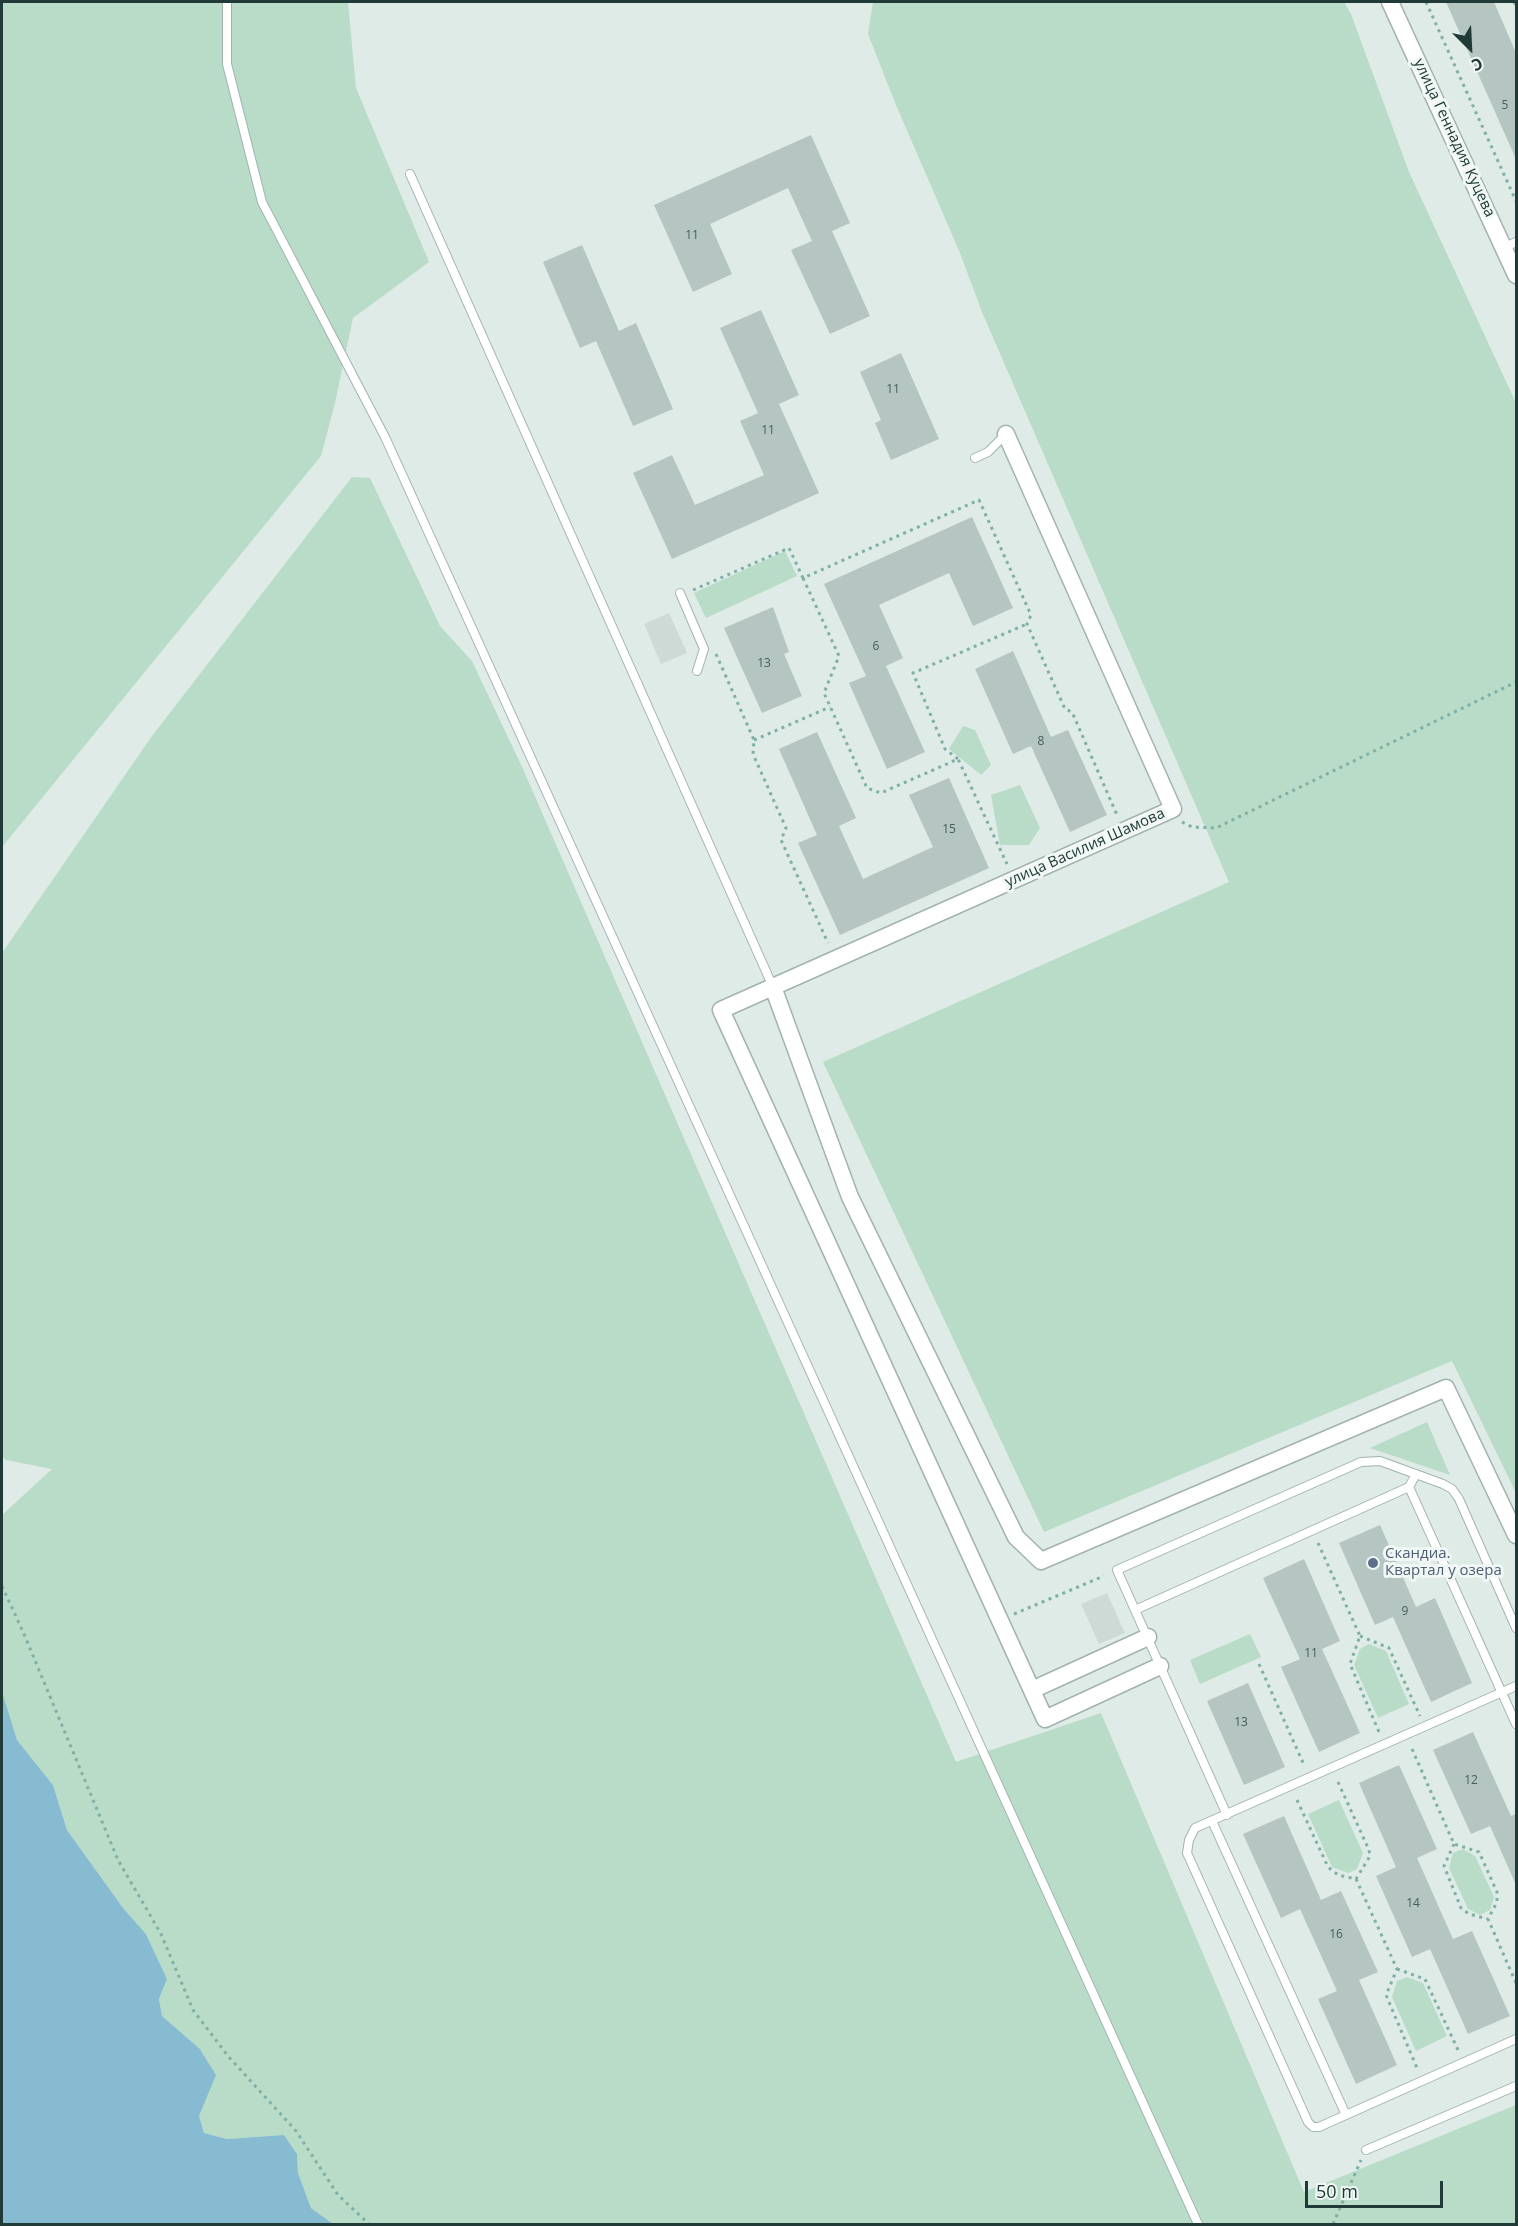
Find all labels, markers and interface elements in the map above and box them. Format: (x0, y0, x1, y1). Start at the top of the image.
north arrow (1440, 18, 1500, 78)
text: С (1468, 52, 1486, 77)
street label: улица Геннадия Куцева (1409, 56, 1499, 220)
house number: 5 (1502, 99, 1508, 113)
house number: 11 (685, 229, 699, 243)
house number: 11 (886, 383, 900, 397)
house number: 11 (761, 424, 775, 438)
house number: 6 (873, 640, 879, 654)
house number: 13 (757, 657, 771, 671)
house number: 8 (1038, 735, 1044, 749)
street label: улица Василия Шамова (1002, 805, 1168, 891)
house number: 15 (942, 823, 956, 837)
place label: Скандиа. Квартал у озера (1385, 1545, 1502, 1580)
marker: Скандиа. Квартал у озера (1366, 1556, 1380, 1570)
house number: 9 (1402, 1605, 1408, 1619)
house number: 11 (1304, 1647, 1318, 1661)
house number: 13 (1234, 1716, 1248, 1730)
house number: 12 (1464, 1774, 1478, 1788)
house number: 14 (1406, 1897, 1420, 1911)
house number: 16 (1329, 1928, 1343, 1942)
scale bar (1308, 2169, 1446, 2207)
text: 50 m (1316, 2179, 1358, 2203)

